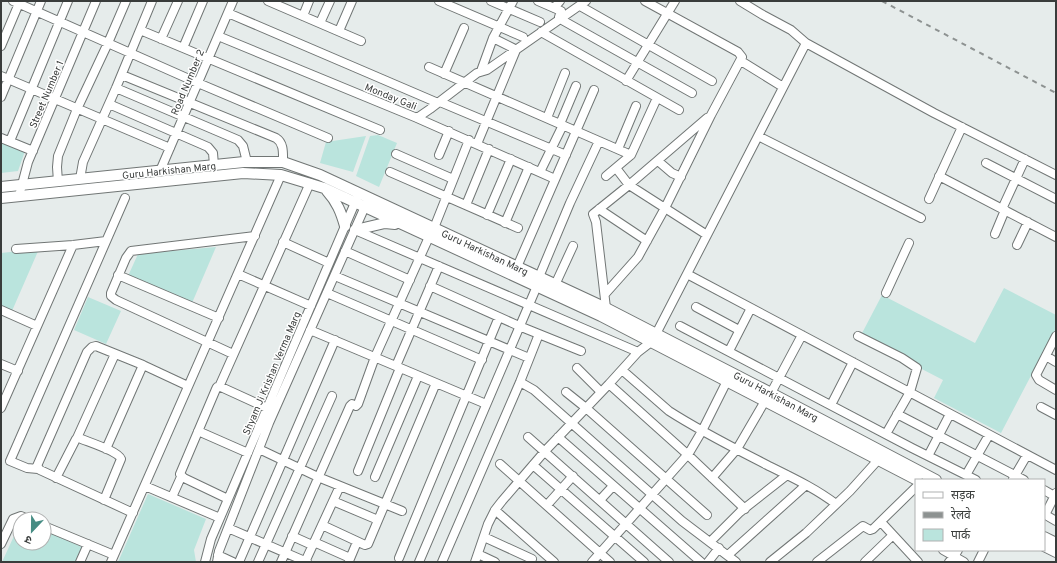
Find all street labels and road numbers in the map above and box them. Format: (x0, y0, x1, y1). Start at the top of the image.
street label: Road Number 2 (169, 48, 208, 118)
street label: Street Number 1 (27, 59, 68, 130)
street label: Monday Gali (362, 81, 418, 114)
street label: Guru Harkishan Marg (122, 160, 217, 183)
street label: Guru Harkishan Marg (439, 228, 530, 279)
street label: Shyam Ji Krishan Verma Marg (240, 310, 304, 437)
street label: Guru Harkishan Marg (731, 369, 820, 425)

